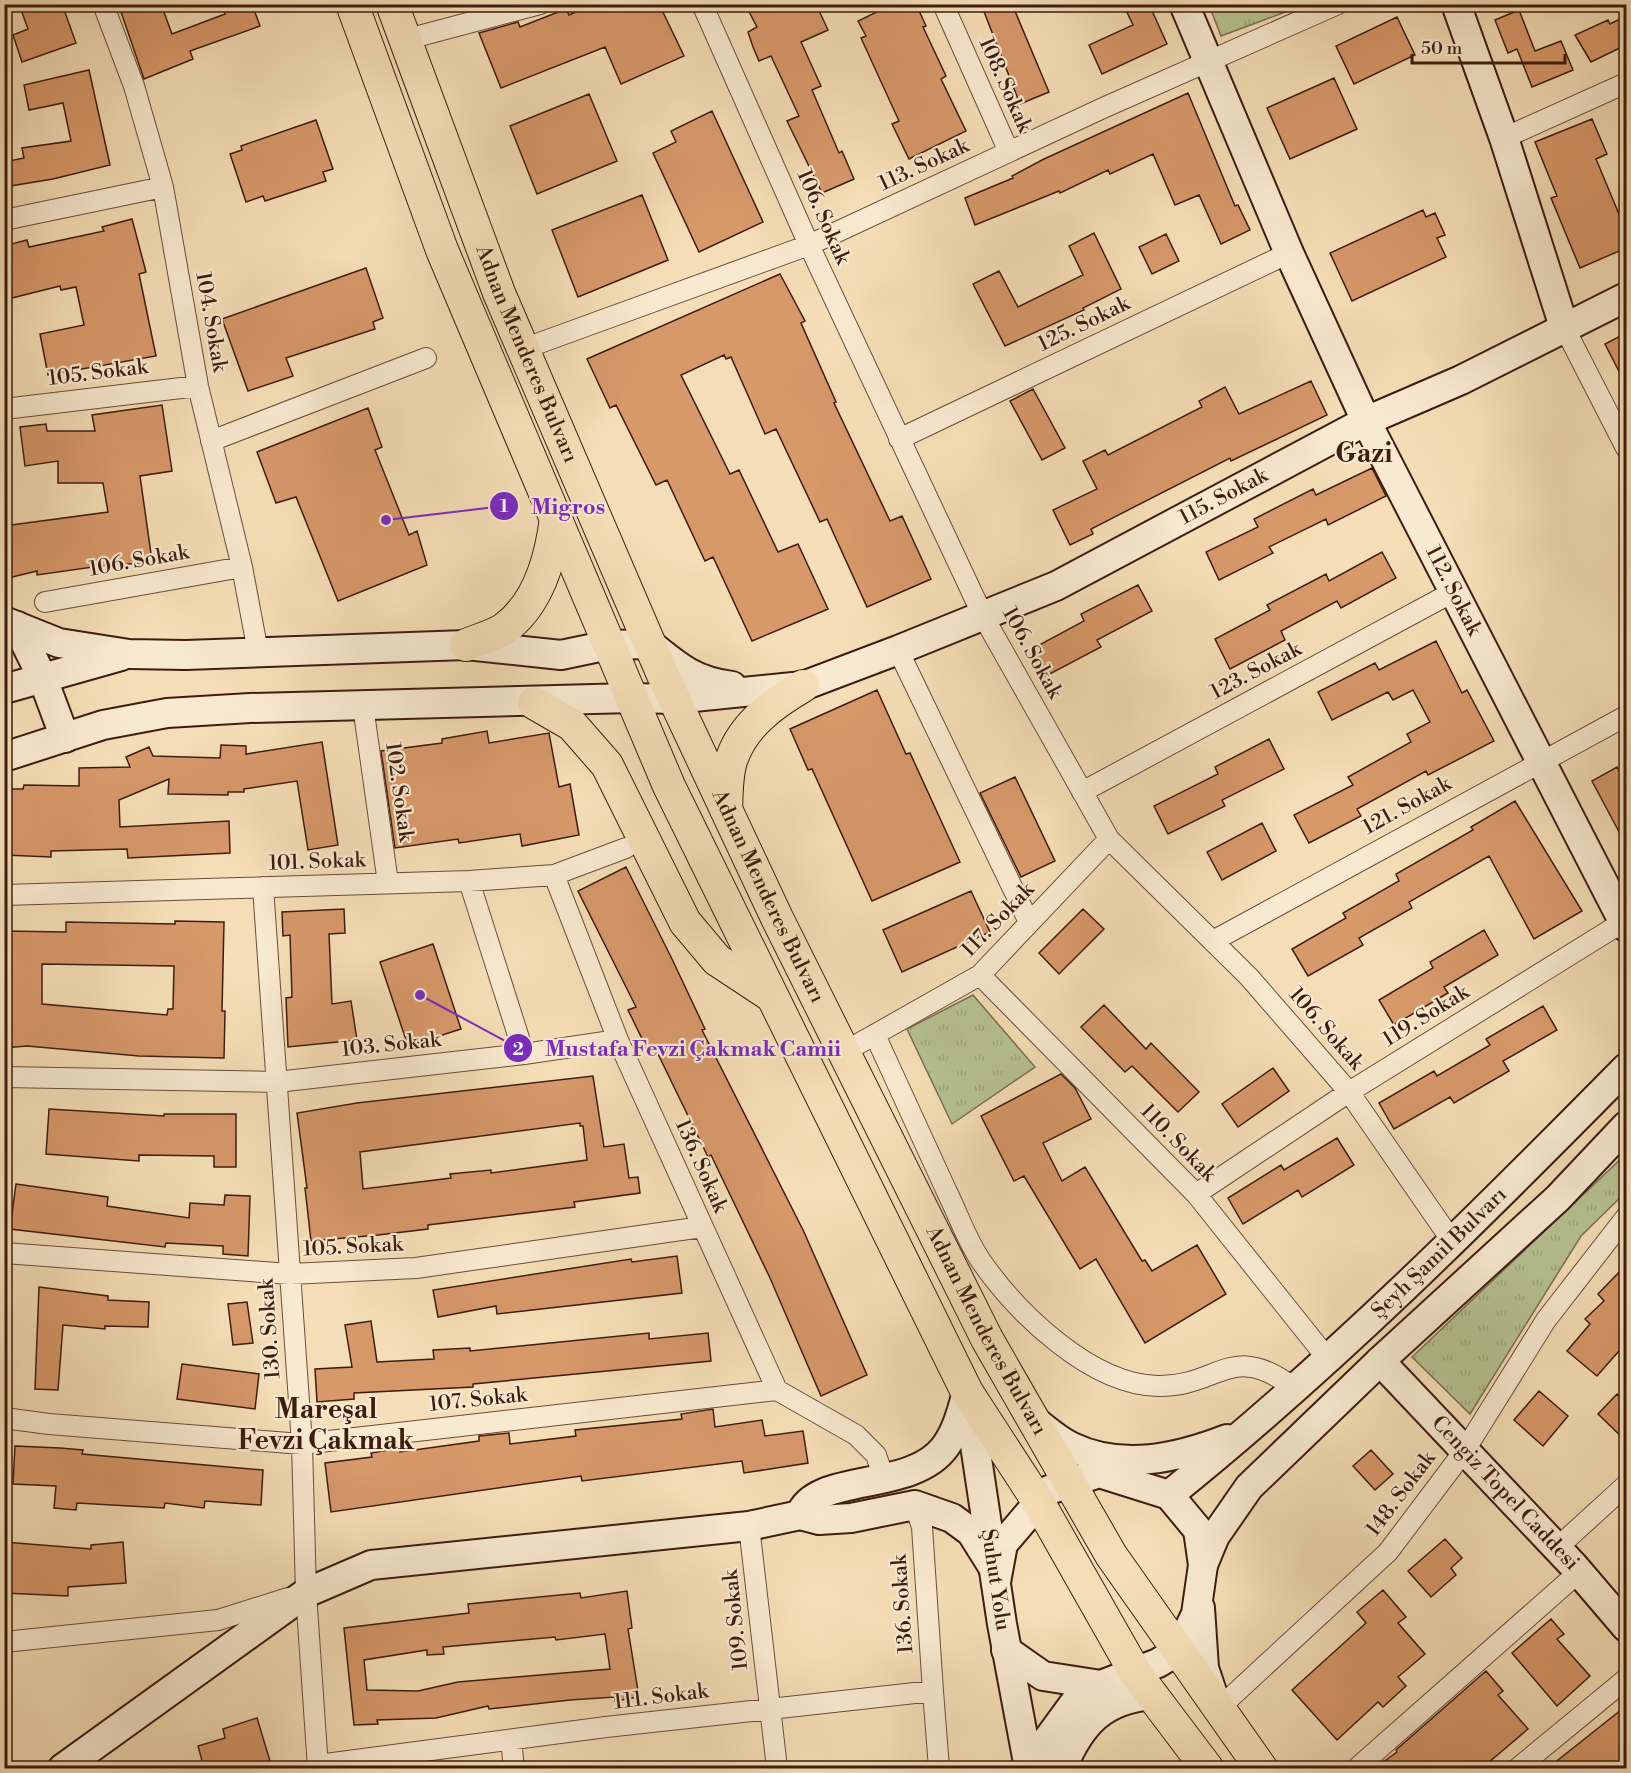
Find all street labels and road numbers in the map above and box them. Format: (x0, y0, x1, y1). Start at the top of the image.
street label: 108. Sokak (973, 33, 1038, 138)
street label: 113. Sokak (875, 132, 974, 197)
street label: 106. Sokak (791, 165, 856, 269)
street label: Adnan Menderes Bulvarı (469, 241, 583, 467)
street label: 104. Sokak (189, 270, 233, 375)
street label: 125. Sokak (1034, 290, 1135, 357)
street label: 105. Sokak (47, 354, 150, 392)
street label: 115. Sokak (1175, 462, 1273, 531)
street label: 106. Sokak (87, 539, 192, 583)
street label: 112. Sokak (1419, 542, 1488, 641)
street label: 106. Sokak (996, 602, 1068, 704)
street label: 123. Sokak (1206, 636, 1307, 706)
street label: 102. Sokak (379, 741, 419, 844)
street label: 121. Sokak (1358, 771, 1457, 841)
street label: Adnan Menderes Bulvarı (705, 785, 830, 1007)
street label: 101. Sokak (268, 847, 367, 877)
street label: 117. Sokak (956, 876, 1041, 963)
street label: 119. Sokak (1378, 979, 1475, 1053)
street label: 106. Sokak (1283, 982, 1370, 1076)
street label: 103. Sokak (340, 1027, 443, 1063)
street label: 110. Sokak (1135, 1099, 1222, 1188)
street label: 136. Sokak (669, 1115, 734, 1218)
street label: Şeyh Şamil Bulvarı (1366, 1182, 1513, 1324)
street label: Adnan Menderes Bulvarı (919, 1221, 1053, 1440)
street label: 105. Sokak (302, 1231, 405, 1263)
street label: 130. Sokak (253, 1277, 286, 1380)
street label: 107. Sokak (428, 1382, 529, 1418)
street label: Cengiz Topel Caddesi (1426, 1410, 1584, 1576)
street label: 148. Sokak (1361, 1446, 1442, 1542)
street label: Şuhut Yolu (975, 1527, 1016, 1633)
street label: 136. Sokak (886, 1552, 919, 1655)
street label: 109. Sokak (718, 1567, 754, 1672)
street label: 111. Sokak (612, 1678, 711, 1716)

